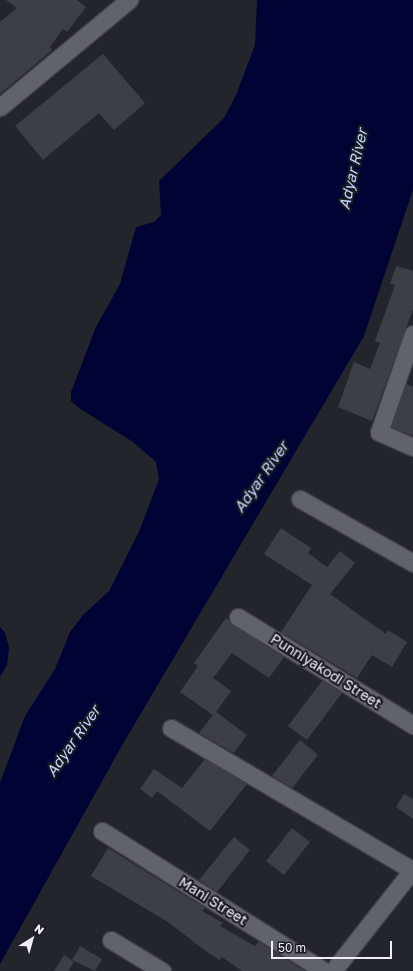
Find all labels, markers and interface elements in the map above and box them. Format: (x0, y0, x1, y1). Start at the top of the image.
water label: Adyar River (335, 127, 371, 211)
water label: Adyar River (230, 438, 292, 516)
street label: Punniyakodi Street (268, 630, 384, 712)
water label: Adyar River (42, 702, 104, 780)
street label: Mani Street (176, 873, 250, 929)
north arrow (12, 919, 52, 959)
text: N (32, 921, 47, 937)
scale bar (273, 933, 394, 959)
text: 50 m (278, 940, 306, 955)

